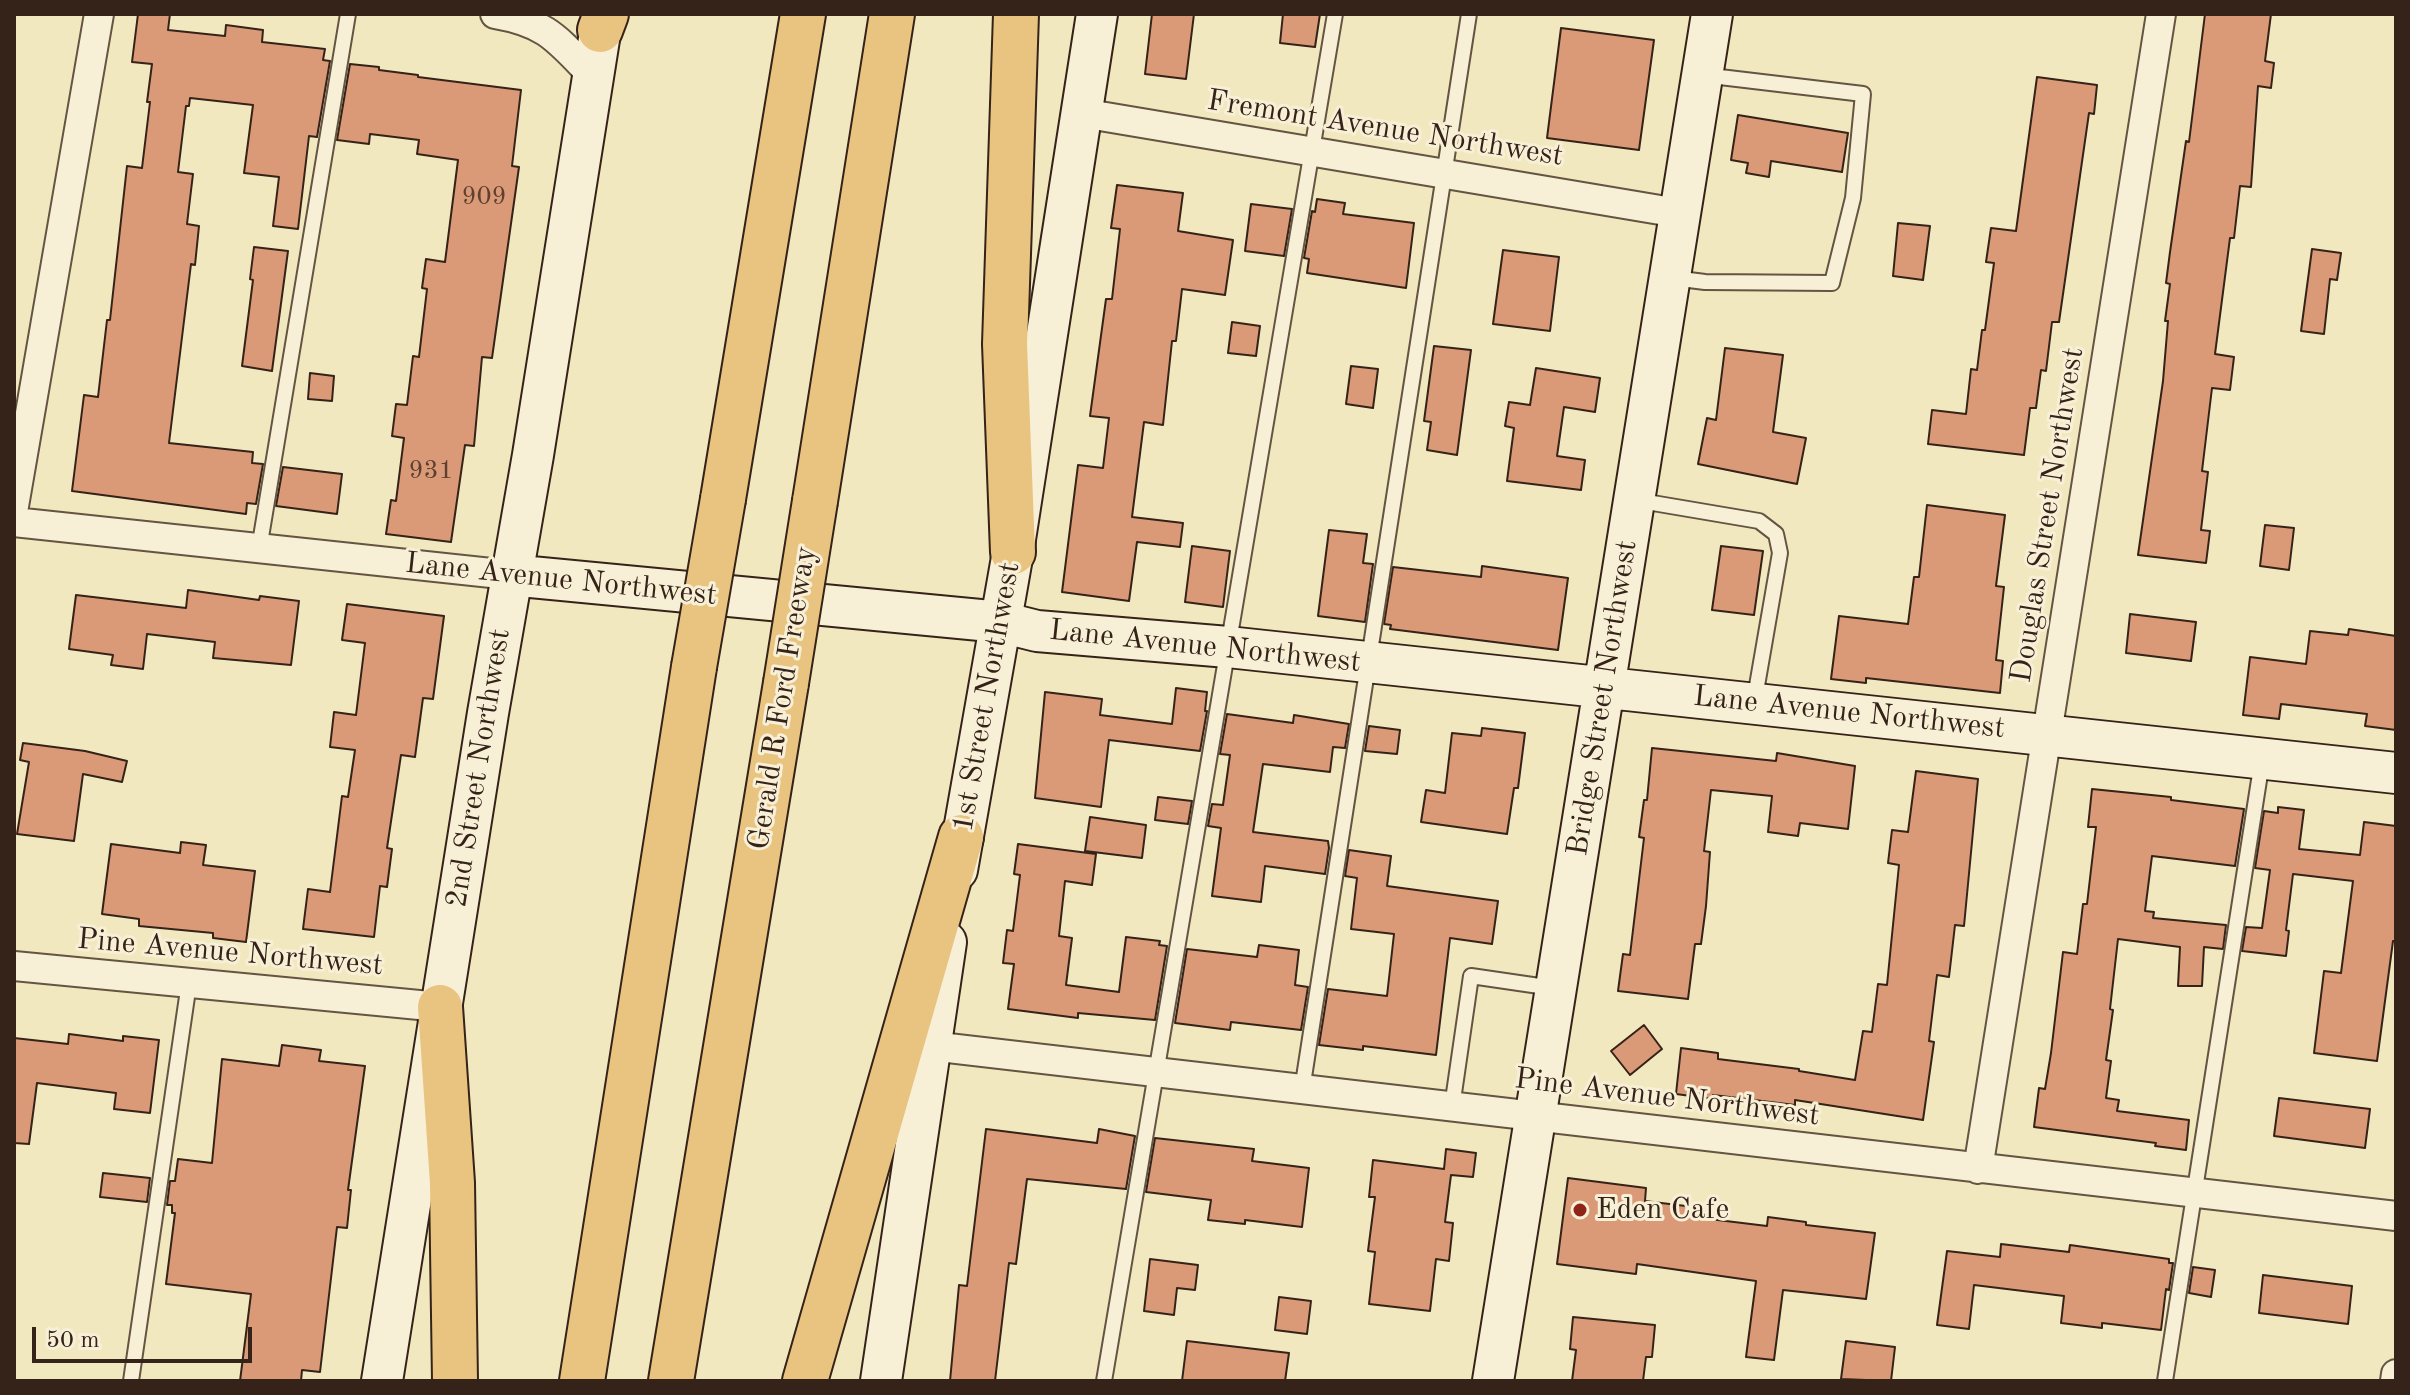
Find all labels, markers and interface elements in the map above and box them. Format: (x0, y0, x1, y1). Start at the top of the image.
street label: Fremont Avenue Northwest (1204, 83, 1566, 175)
house number: 909 (461, 181, 507, 213)
street label: Douglas Street Northwest (2004, 345, 2092, 685)
house number: 931 (408, 455, 454, 487)
street label: Bridge Street Northwest (1560, 537, 1646, 859)
street label: Gerald R Ford Freeway (741, 544, 825, 852)
street label: Lane Avenue Northwest (403, 546, 719, 614)
street label: 1st Street Northwest (946, 559, 1028, 835)
street label: Lane Avenue Northwest (1047, 613, 1363, 681)
street label: 2nd Street Northwest (439, 626, 519, 910)
street label: Lane Avenue Northwest (1691, 679, 2007, 747)
street label: Pine Avenue Northwest (76, 922, 384, 984)
street label: Pine Avenue Northwest (1513, 1061, 1821, 1135)
place label: Eden Cafe (1596, 1192, 1729, 1228)
marker: Eden Cafe (1571, 1201, 1589, 1219)
scale bar (36, 1311, 256, 1361)
text: 50 m (46, 1329, 100, 1353)

